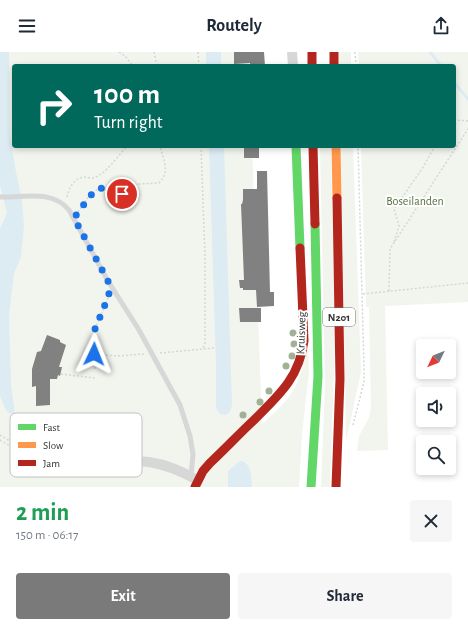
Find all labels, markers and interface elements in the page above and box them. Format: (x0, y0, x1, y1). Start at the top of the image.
icon: menu (16, 15, 38, 37)
icon: share (430, 15, 452, 37)
text: Routely (206, 17, 262, 35)
icon: right (28, 80, 80, 132)
text: 100 m (94, 81, 160, 109)
text: Turn right (94, 114, 163, 132)
pin (105, 177, 139, 211)
icon: arrive (111, 183, 133, 205)
park label: Boseilanden (386, 195, 444, 207)
road number: N201 (323, 308, 355, 326)
street label: Kruisweg (294, 311, 308, 355)
position arrow (73, 333, 115, 375)
north arrow (416, 339, 456, 379)
map controls (416, 339, 456, 475)
button: sound (416, 387, 456, 427)
legend (10, 413, 142, 477)
text: Fast (43, 422, 61, 433)
button: search (416, 435, 456, 475)
text: Slow (43, 440, 64, 451)
text: Jam (43, 458, 60, 469)
button: close (410, 500, 452, 542)
text: 2 min (16, 501, 69, 525)
text: 150 m · 06:17 (16, 529, 78, 542)
button: Exit (16, 573, 230, 619)
button: Share (238, 573, 452, 619)

